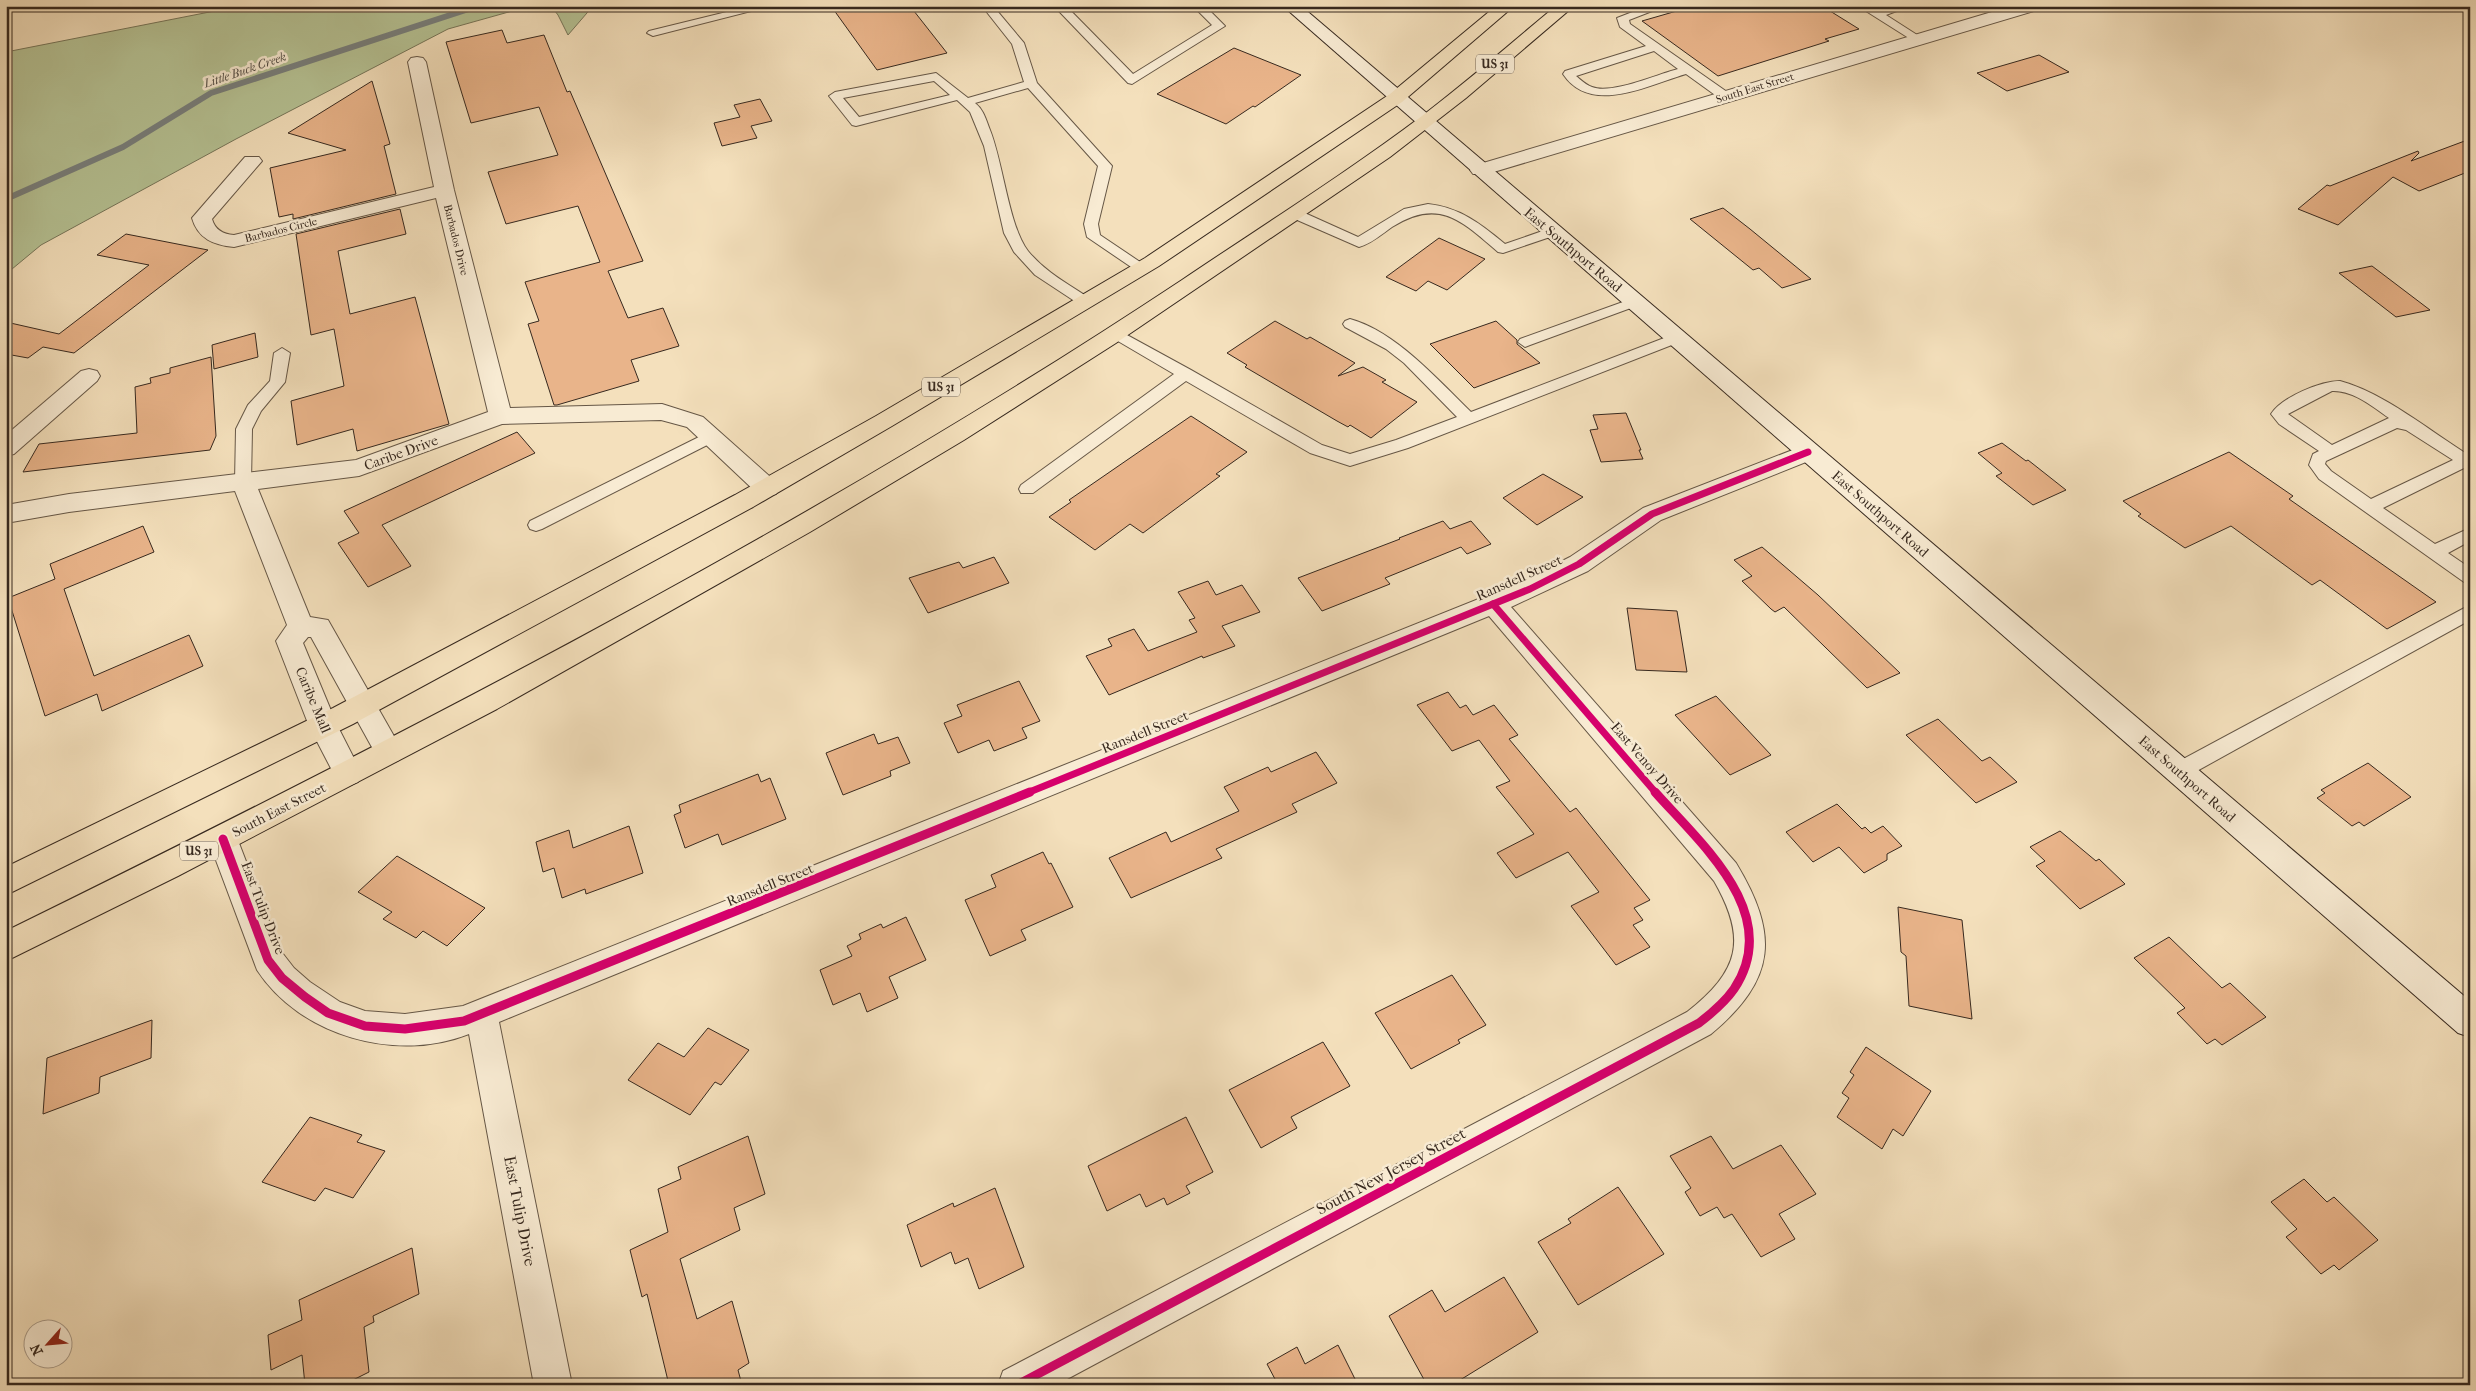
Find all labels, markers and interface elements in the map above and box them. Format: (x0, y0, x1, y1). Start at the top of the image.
water label: Little Buck Creek (201, 49, 288, 91)
road number: US 31 (1476, 54, 1514, 74)
street label: South East Street (1714, 70, 1796, 106)
street label: Barbados Drive (441, 203, 471, 277)
street label: East Southport Road (1520, 204, 1626, 296)
street label: Barbados Circle (243, 215, 319, 245)
road number: US 31 (922, 378, 960, 397)
street label: Caribe Drive (362, 432, 440, 474)
street label: East Southport Road (1828, 467, 1932, 561)
street label: Ransdell Street (1473, 551, 1565, 605)
street label: Caribe Mall (291, 664, 335, 736)
street label: Ransdell Street (1099, 707, 1191, 757)
street label: East Venoy Drive (1607, 719, 1687, 807)
street label: East Southport Road (2135, 732, 2239, 826)
street label: South East Street (229, 779, 329, 841)
road number: US 31 (180, 841, 218, 860)
street label: East Tulip Drive (237, 859, 289, 957)
street label: Ransdell Street (724, 860, 816, 910)
street label: South New Jersey Street (1313, 1123, 1469, 1218)
street label: East Tulip Drive (500, 1154, 540, 1268)
north arrow (22, 1318, 72, 1368)
text: N (27, 1341, 47, 1358)

